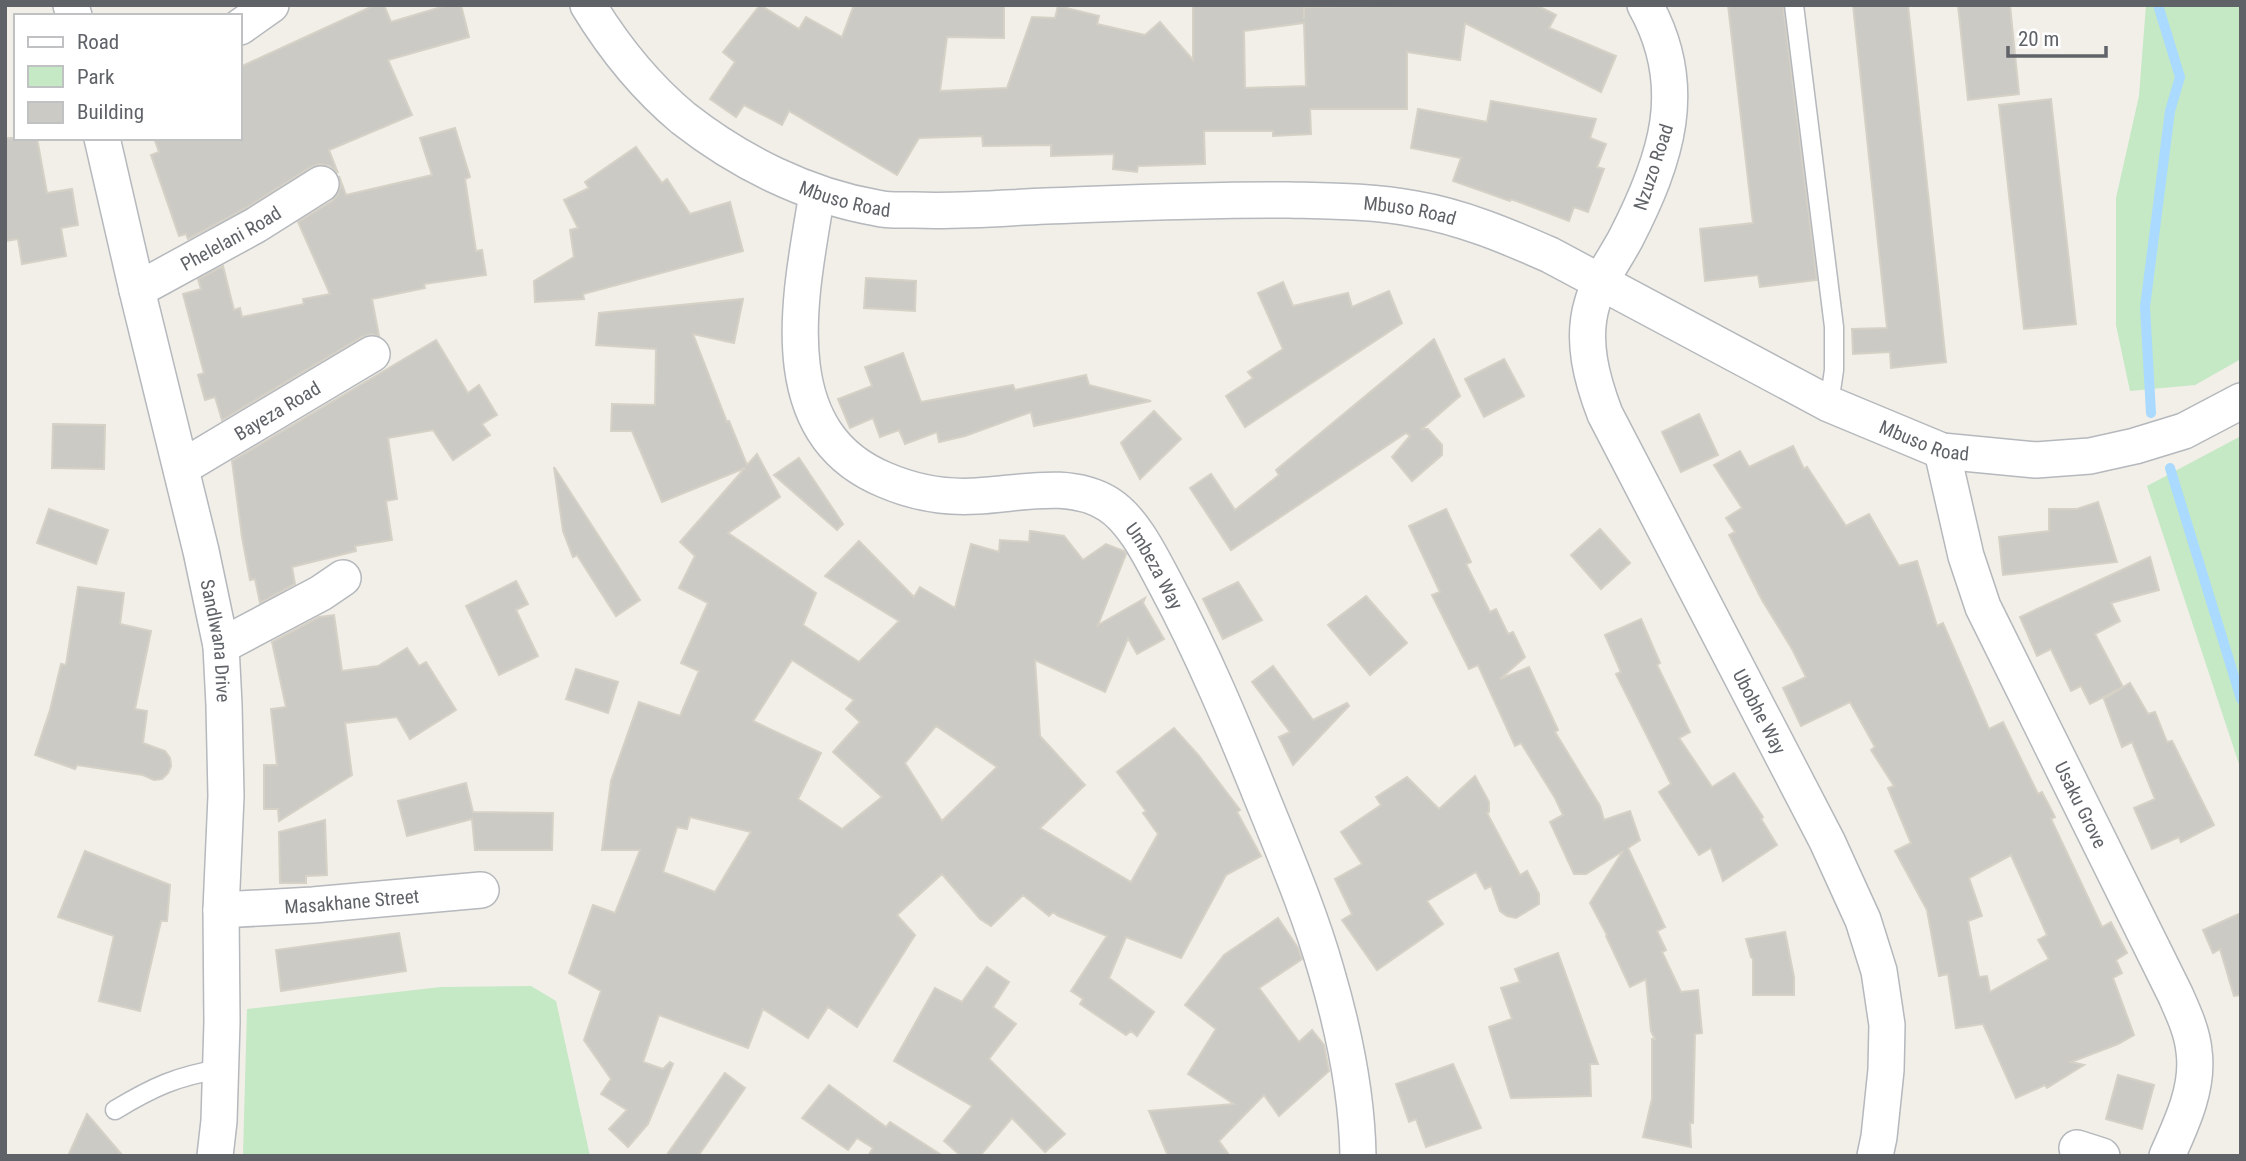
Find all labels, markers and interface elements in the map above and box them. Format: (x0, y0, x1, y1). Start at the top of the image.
legend (14, 14, 242, 140)
scale bar (2008, 14, 2106, 58)
text: 20 m (2018, 27, 2059, 51)
text: Road (77, 30, 119, 54)
text: Park (77, 65, 115, 89)
text: Building (77, 100, 144, 124)
street label: Nzuzo Road (1629, 121, 1678, 213)
street label: Mbuso Road (796, 176, 892, 222)
street label: Mbuso Road (1363, 192, 1459, 230)
street label: Phelelani Road (177, 201, 285, 276)
street label: Bayeza Road (230, 377, 325, 446)
street label: Mbuso Road (1876, 415, 1970, 466)
street label: Umbeza Way (1121, 518, 1188, 613)
street label: Sandlwana Drive (195, 577, 235, 703)
street label: Ubobhe Way (1728, 665, 1791, 758)
street label: Usaku Grove (2049, 758, 2112, 852)
street label: Masakhane Street (284, 885, 420, 919)

